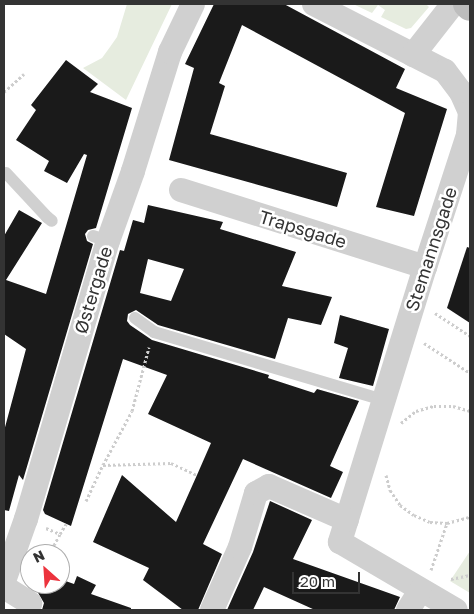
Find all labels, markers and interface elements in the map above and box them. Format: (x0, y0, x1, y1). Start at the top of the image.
street label: Stemannsgade (401, 184, 461, 314)
street label: Trapsgade (257, 206, 349, 252)
street label: Østergade (70, 244, 116, 336)
north arrow (20, 544, 70, 594)
text: N (30, 546, 47, 566)
scale bar (294, 562, 362, 594)
text: 20 m (300, 572, 335, 590)

